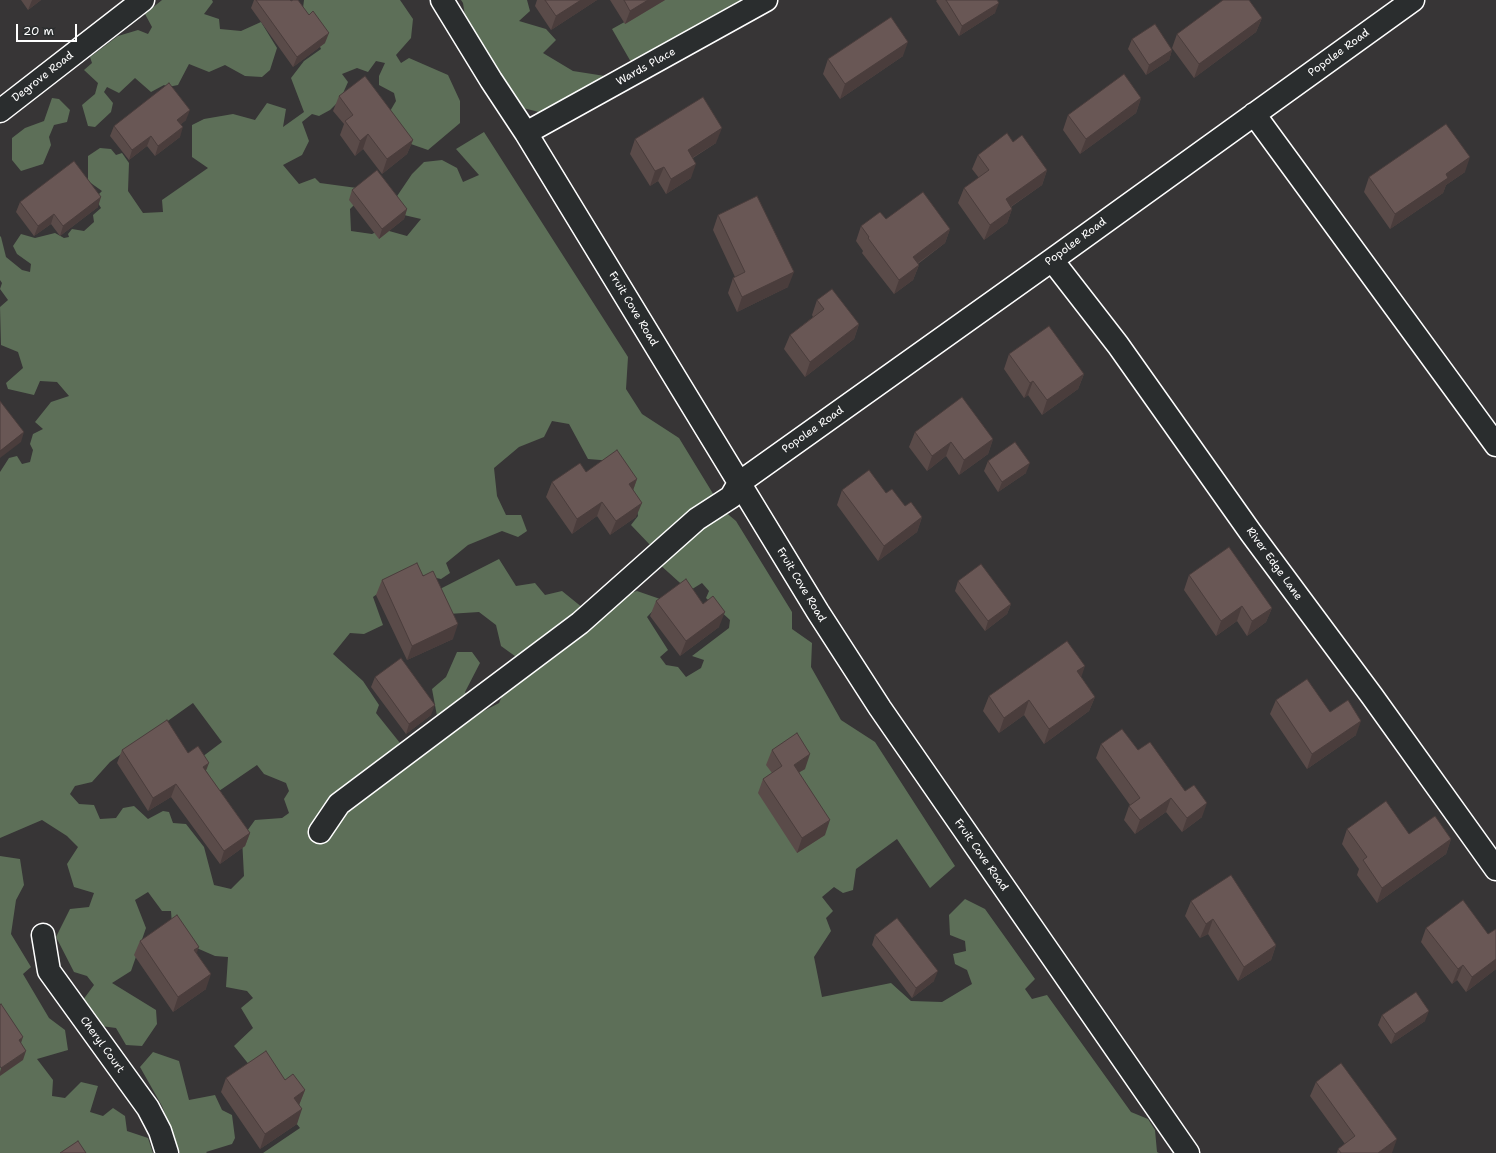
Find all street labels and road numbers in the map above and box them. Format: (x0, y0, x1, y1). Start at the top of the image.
street label: Popolee Road (1306, 26, 1372, 80)
street label: Wards Place (614, 45, 678, 89)
street label: Degrove Road (10, 49, 76, 105)
street label: Popolee Road (1043, 215, 1109, 269)
street label: Fruit Cove Road (606, 269, 660, 349)
street label: Popolee Road (780, 404, 846, 456)
street label: River Edge Lane (1243, 525, 1305, 603)
street label: Fruit Cove Road (774, 545, 828, 625)
street label: Fruit Cove Road (951, 817, 1011, 893)
street label: Cheryl Court (77, 1014, 127, 1076)

